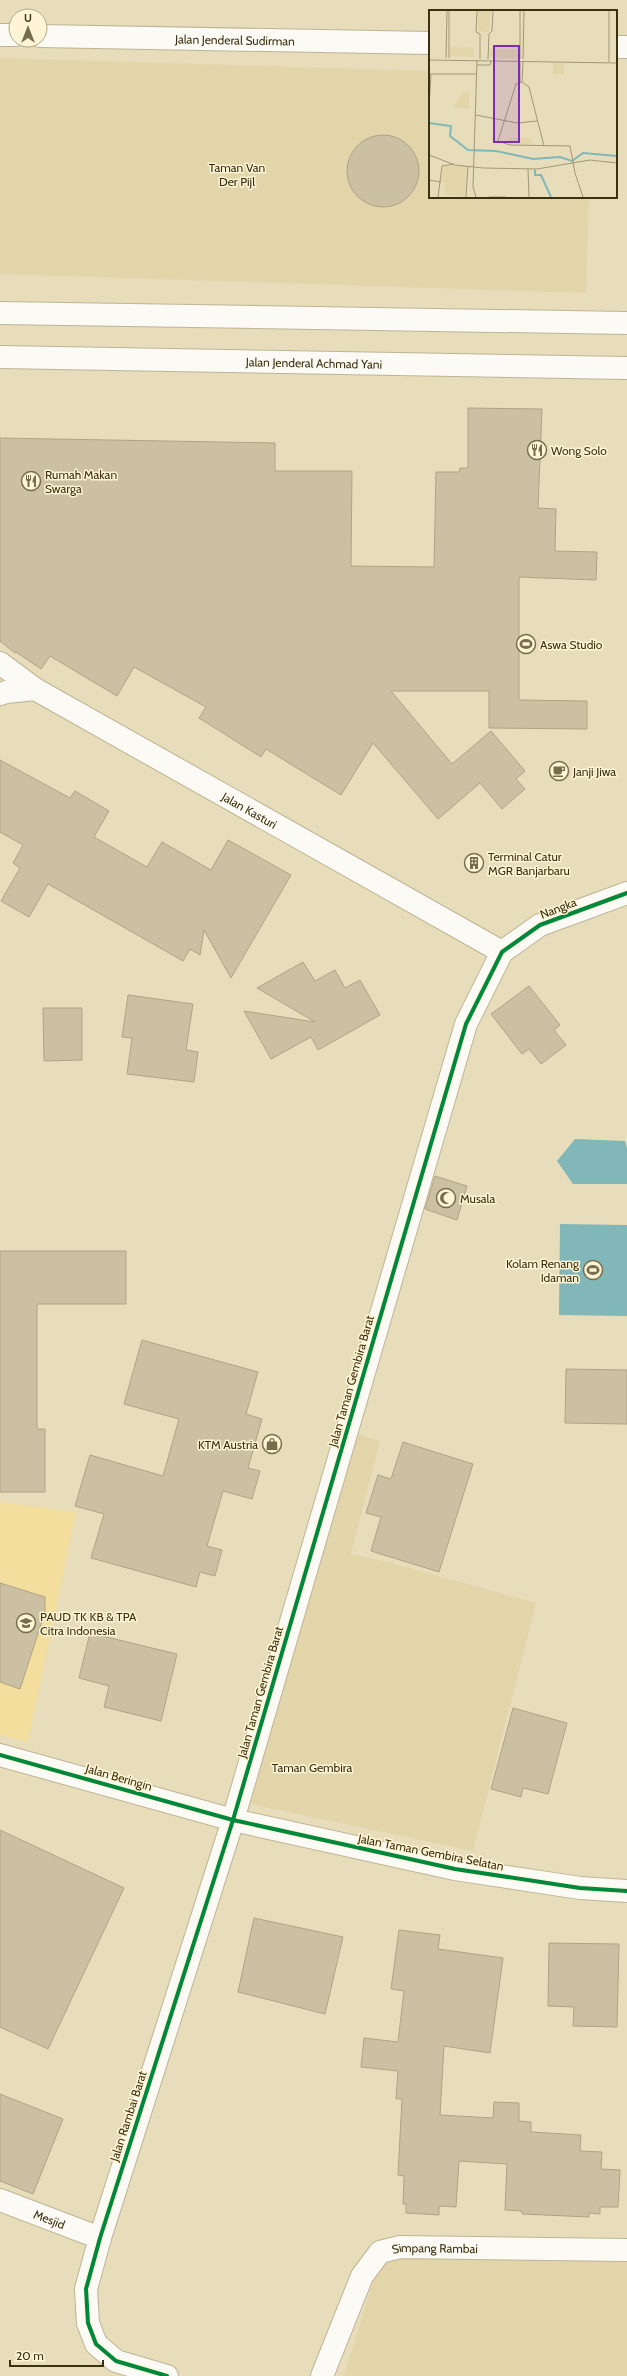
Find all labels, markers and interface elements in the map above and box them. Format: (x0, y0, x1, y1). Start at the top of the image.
north arrow (8, 8, 48, 48)
inset map (429, 10, 617, 198)
text: U (24, 11, 32, 25)
street label: Jalan Jenderal Sudirman (174, 31, 295, 48)
park label: Taman Van Der Pijl (209, 160, 265, 189)
street label: Jalan Jenderal Achmad Yani (245, 354, 382, 371)
restaurant icon: Wong Solo (526, 439, 548, 461)
place label: Wong Solo (551, 443, 607, 458)
place label: Rumah Makan Swarga (45, 467, 117, 496)
restaurant icon: Rumah Makan Swarga (20, 470, 42, 492)
sports icon: Aswa Studio (515, 633, 537, 655)
place label: Aswa Studio (540, 637, 603, 652)
cafe icon: Janji Jiwa (548, 760, 570, 782)
place label: Janji Jiwa (572, 764, 616, 779)
street label: Jalan Kasturi (219, 788, 280, 831)
place label: Terminal Catur MGR Banjarbaru (488, 849, 570, 878)
building icon: Terminal Catur MGR Banjarbaru (463, 852, 485, 874)
street label: Nangka (538, 894, 579, 922)
mosque icon: Musala (435, 1187, 457, 1209)
place label: Musala (460, 1191, 495, 1206)
place label: Kolam Renang Idaman (506, 1256, 580, 1285)
sports icon: Kolam Renang Idaman (582, 1259, 604, 1281)
street label: Jalan Taman Gembira Barat (325, 1313, 377, 1449)
shop icon: KTM Austria (261, 1433, 283, 1455)
place label: KTM Austria (198, 1437, 258, 1452)
place label: PAUD TK KB & TPA Citra Indonesia (40, 1609, 137, 1638)
school or university icon: PAUD TK KB & TPA Citra Indonesia (15, 1612, 37, 1634)
street label: Jalan Taman Gembira Barat (234, 1624, 286, 1760)
street label: Jalan Beringin (83, 1760, 154, 1794)
park label: Taman Gembira (272, 1760, 352, 1775)
street label: Jalan Taman Gembira Selatan (356, 1830, 505, 1874)
street label: Jalan Rambai Barat (106, 2069, 150, 2164)
street label: Mesjid (32, 2206, 67, 2232)
street label: Simpang Rambai (390, 2239, 478, 2256)
scale bar (10, 2342, 103, 2368)
text: 20 m (16, 2348, 44, 2363)

